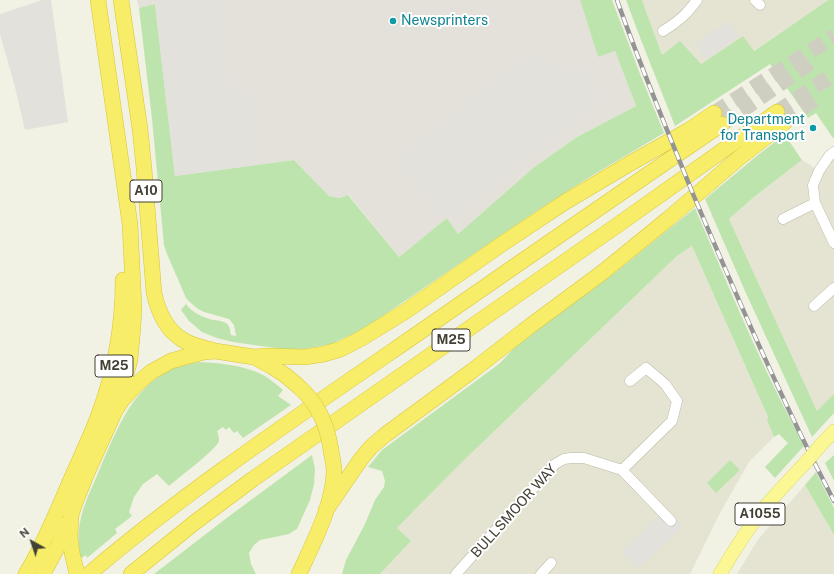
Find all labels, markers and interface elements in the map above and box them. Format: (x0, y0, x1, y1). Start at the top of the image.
place label: Newsprinters (401, 13, 488, 29)
marker: Newsprinters (388, 16, 398, 26)
place label: Department for Transport (720, 112, 805, 144)
marker: Department for Transport (808, 123, 818, 133)
road number: A10 (130, 180, 162, 202)
road number: M25 (432, 329, 470, 351)
road number: M25 (95, 355, 133, 377)
street label: BULLSMOOR WAY (468, 461, 560, 561)
road number: A1055 (735, 503, 785, 525)
north arrow (12, 522, 52, 562)
text: N (17, 525, 31, 540)

